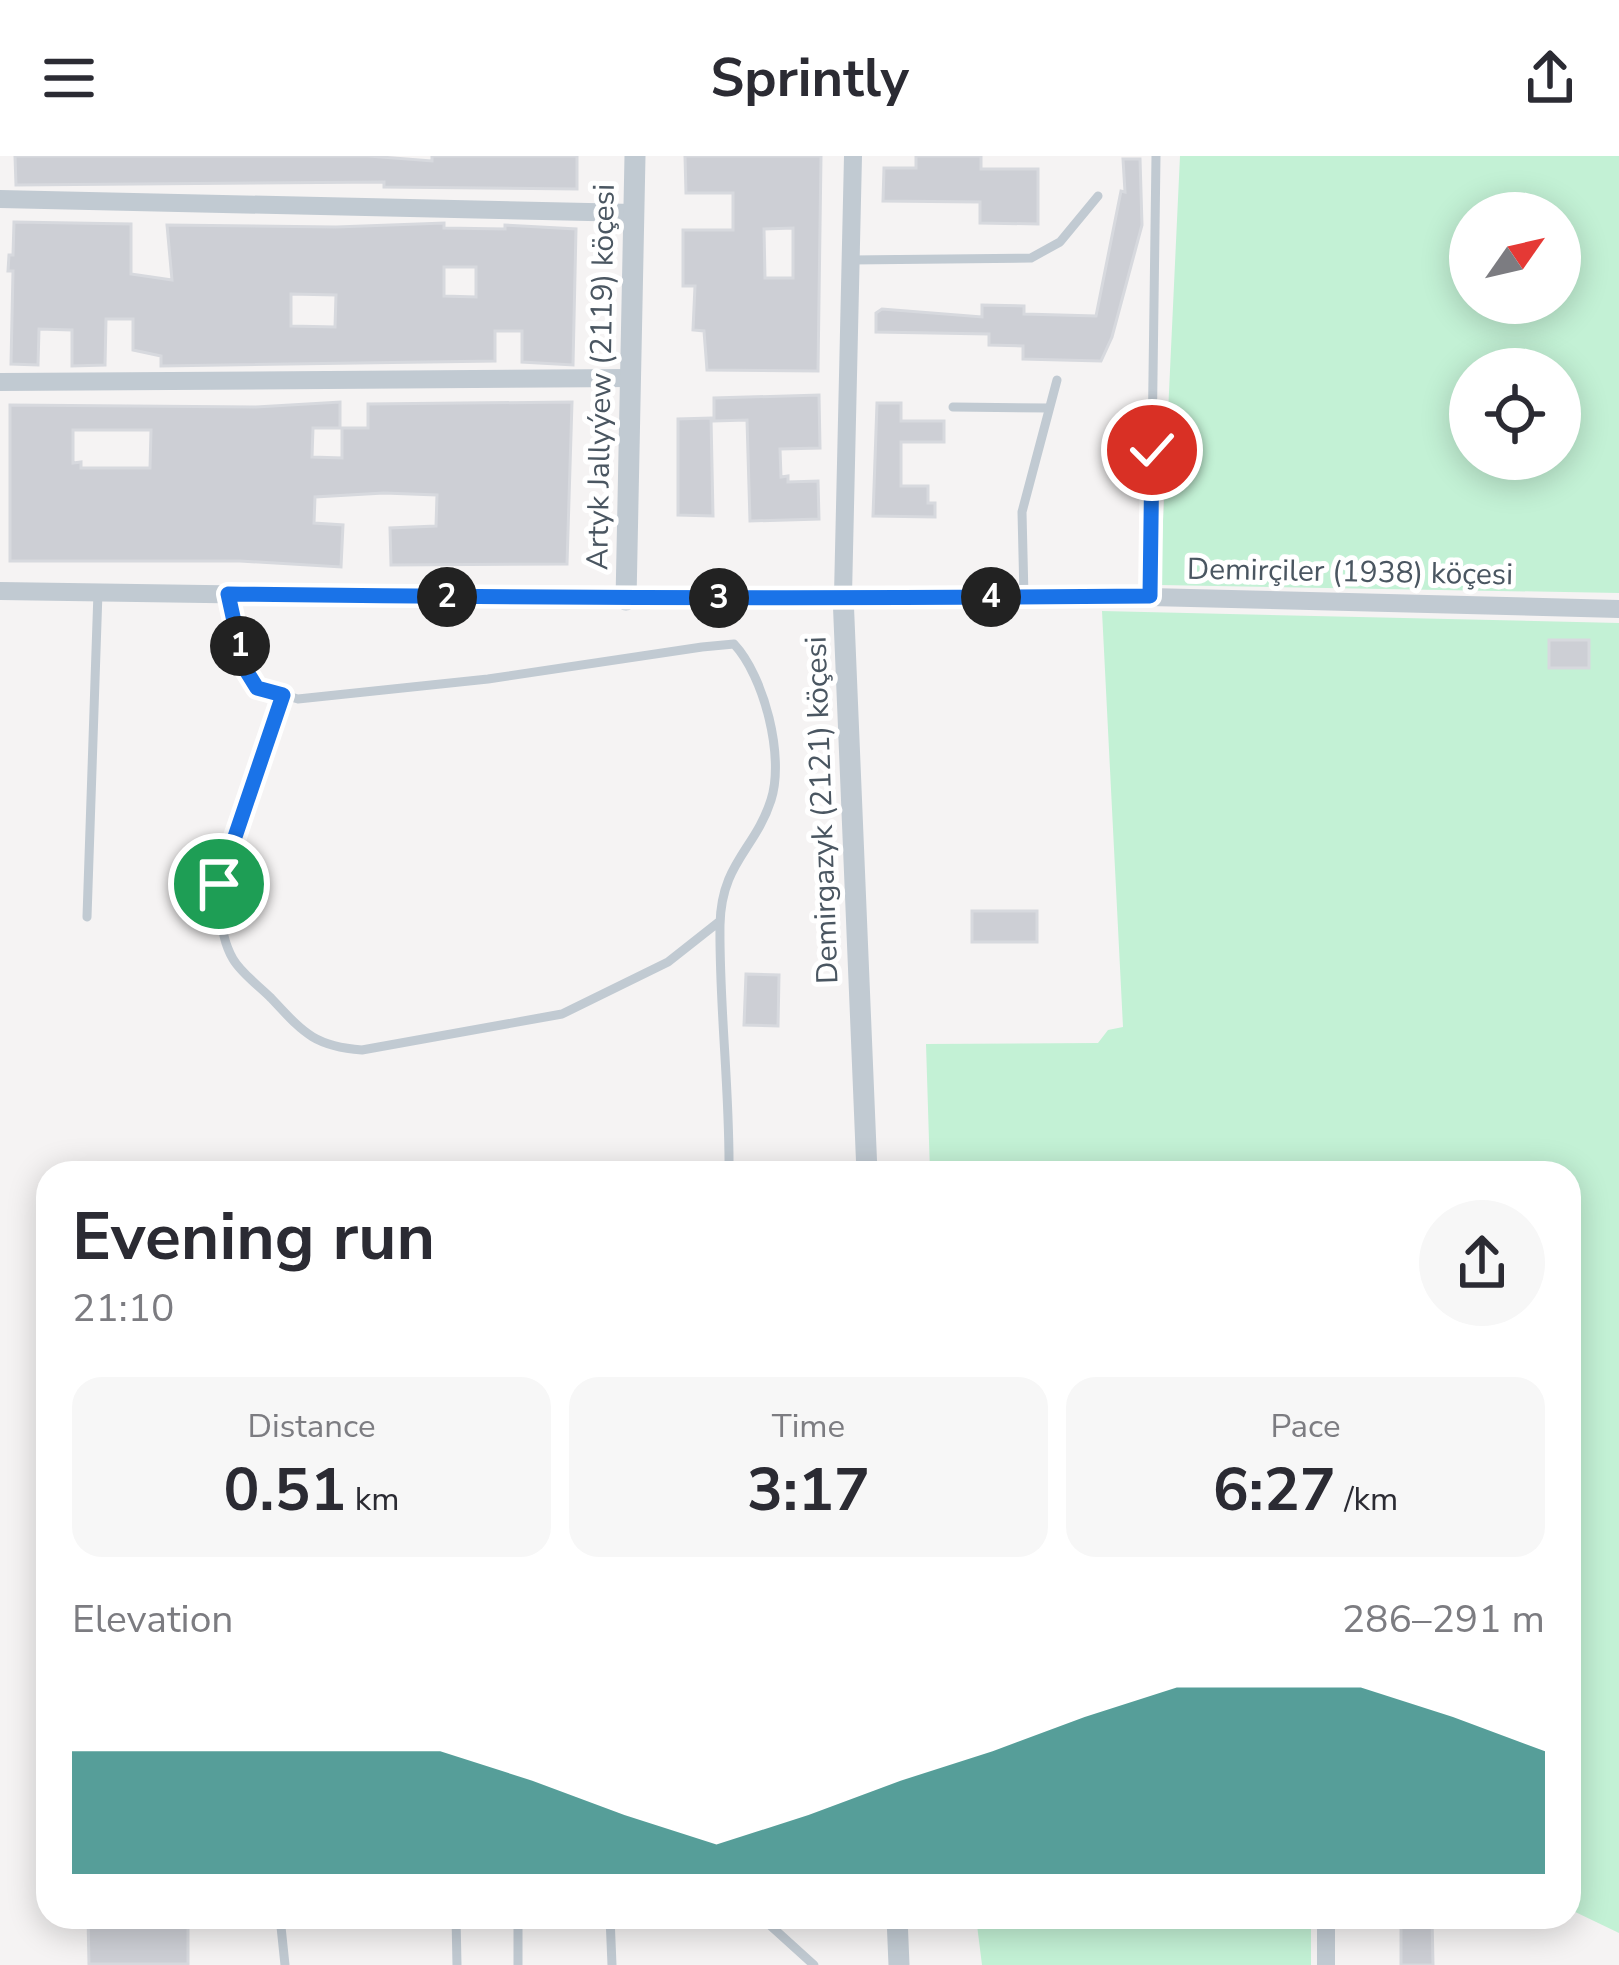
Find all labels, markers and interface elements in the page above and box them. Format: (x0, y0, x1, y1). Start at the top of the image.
text: Sprintly (710, 41, 909, 115)
icon: menu (36, 45, 102, 111)
icon: share (1517, 45, 1583, 111)
street label: Artyk Jallyýew (2119) köçesi (577, 184, 625, 570)
north arrow (1449, 192, 1581, 324)
map controls (1449, 192, 1581, 480)
button: locate (1449, 348, 1581, 480)
pin (1101, 399, 1203, 501)
icon: check (1119, 417, 1185, 483)
street label: Demirçiler (1938) köçesi (1186, 549, 1514, 595)
pin: 2 (417, 567, 477, 627)
pin: 4 (961, 567, 1021, 627)
pin: 3 (689, 568, 749, 628)
text: 2 (437, 574, 457, 619)
text: 4 (981, 574, 1001, 619)
text: 3 (709, 575, 729, 620)
pin: 1 (210, 616, 270, 676)
text: 1 (230, 623, 250, 668)
street label: Demirgazyk (2121) köçesi (795, 636, 849, 984)
pin (168, 833, 270, 935)
icon: arrive (186, 851, 252, 917)
text: Evening run (72, 1192, 435, 1282)
button: share (1419, 1200, 1545, 1326)
text: 21:10 (72, 1282, 175, 1335)
text: Distance (247, 1404, 376, 1449)
text: Time (772, 1404, 845, 1449)
text: Pace (1270, 1404, 1341, 1449)
text: 0.51 (223, 1449, 346, 1531)
text: 3:17 (747, 1449, 870, 1531)
text: 6:27 (1213, 1449, 1336, 1531)
text: km (346, 1477, 400, 1522)
text: /km (1336, 1477, 1398, 1522)
text: Elevation (72, 1593, 233, 1646)
text: 286–291 m (1342, 1593, 1545, 1646)

